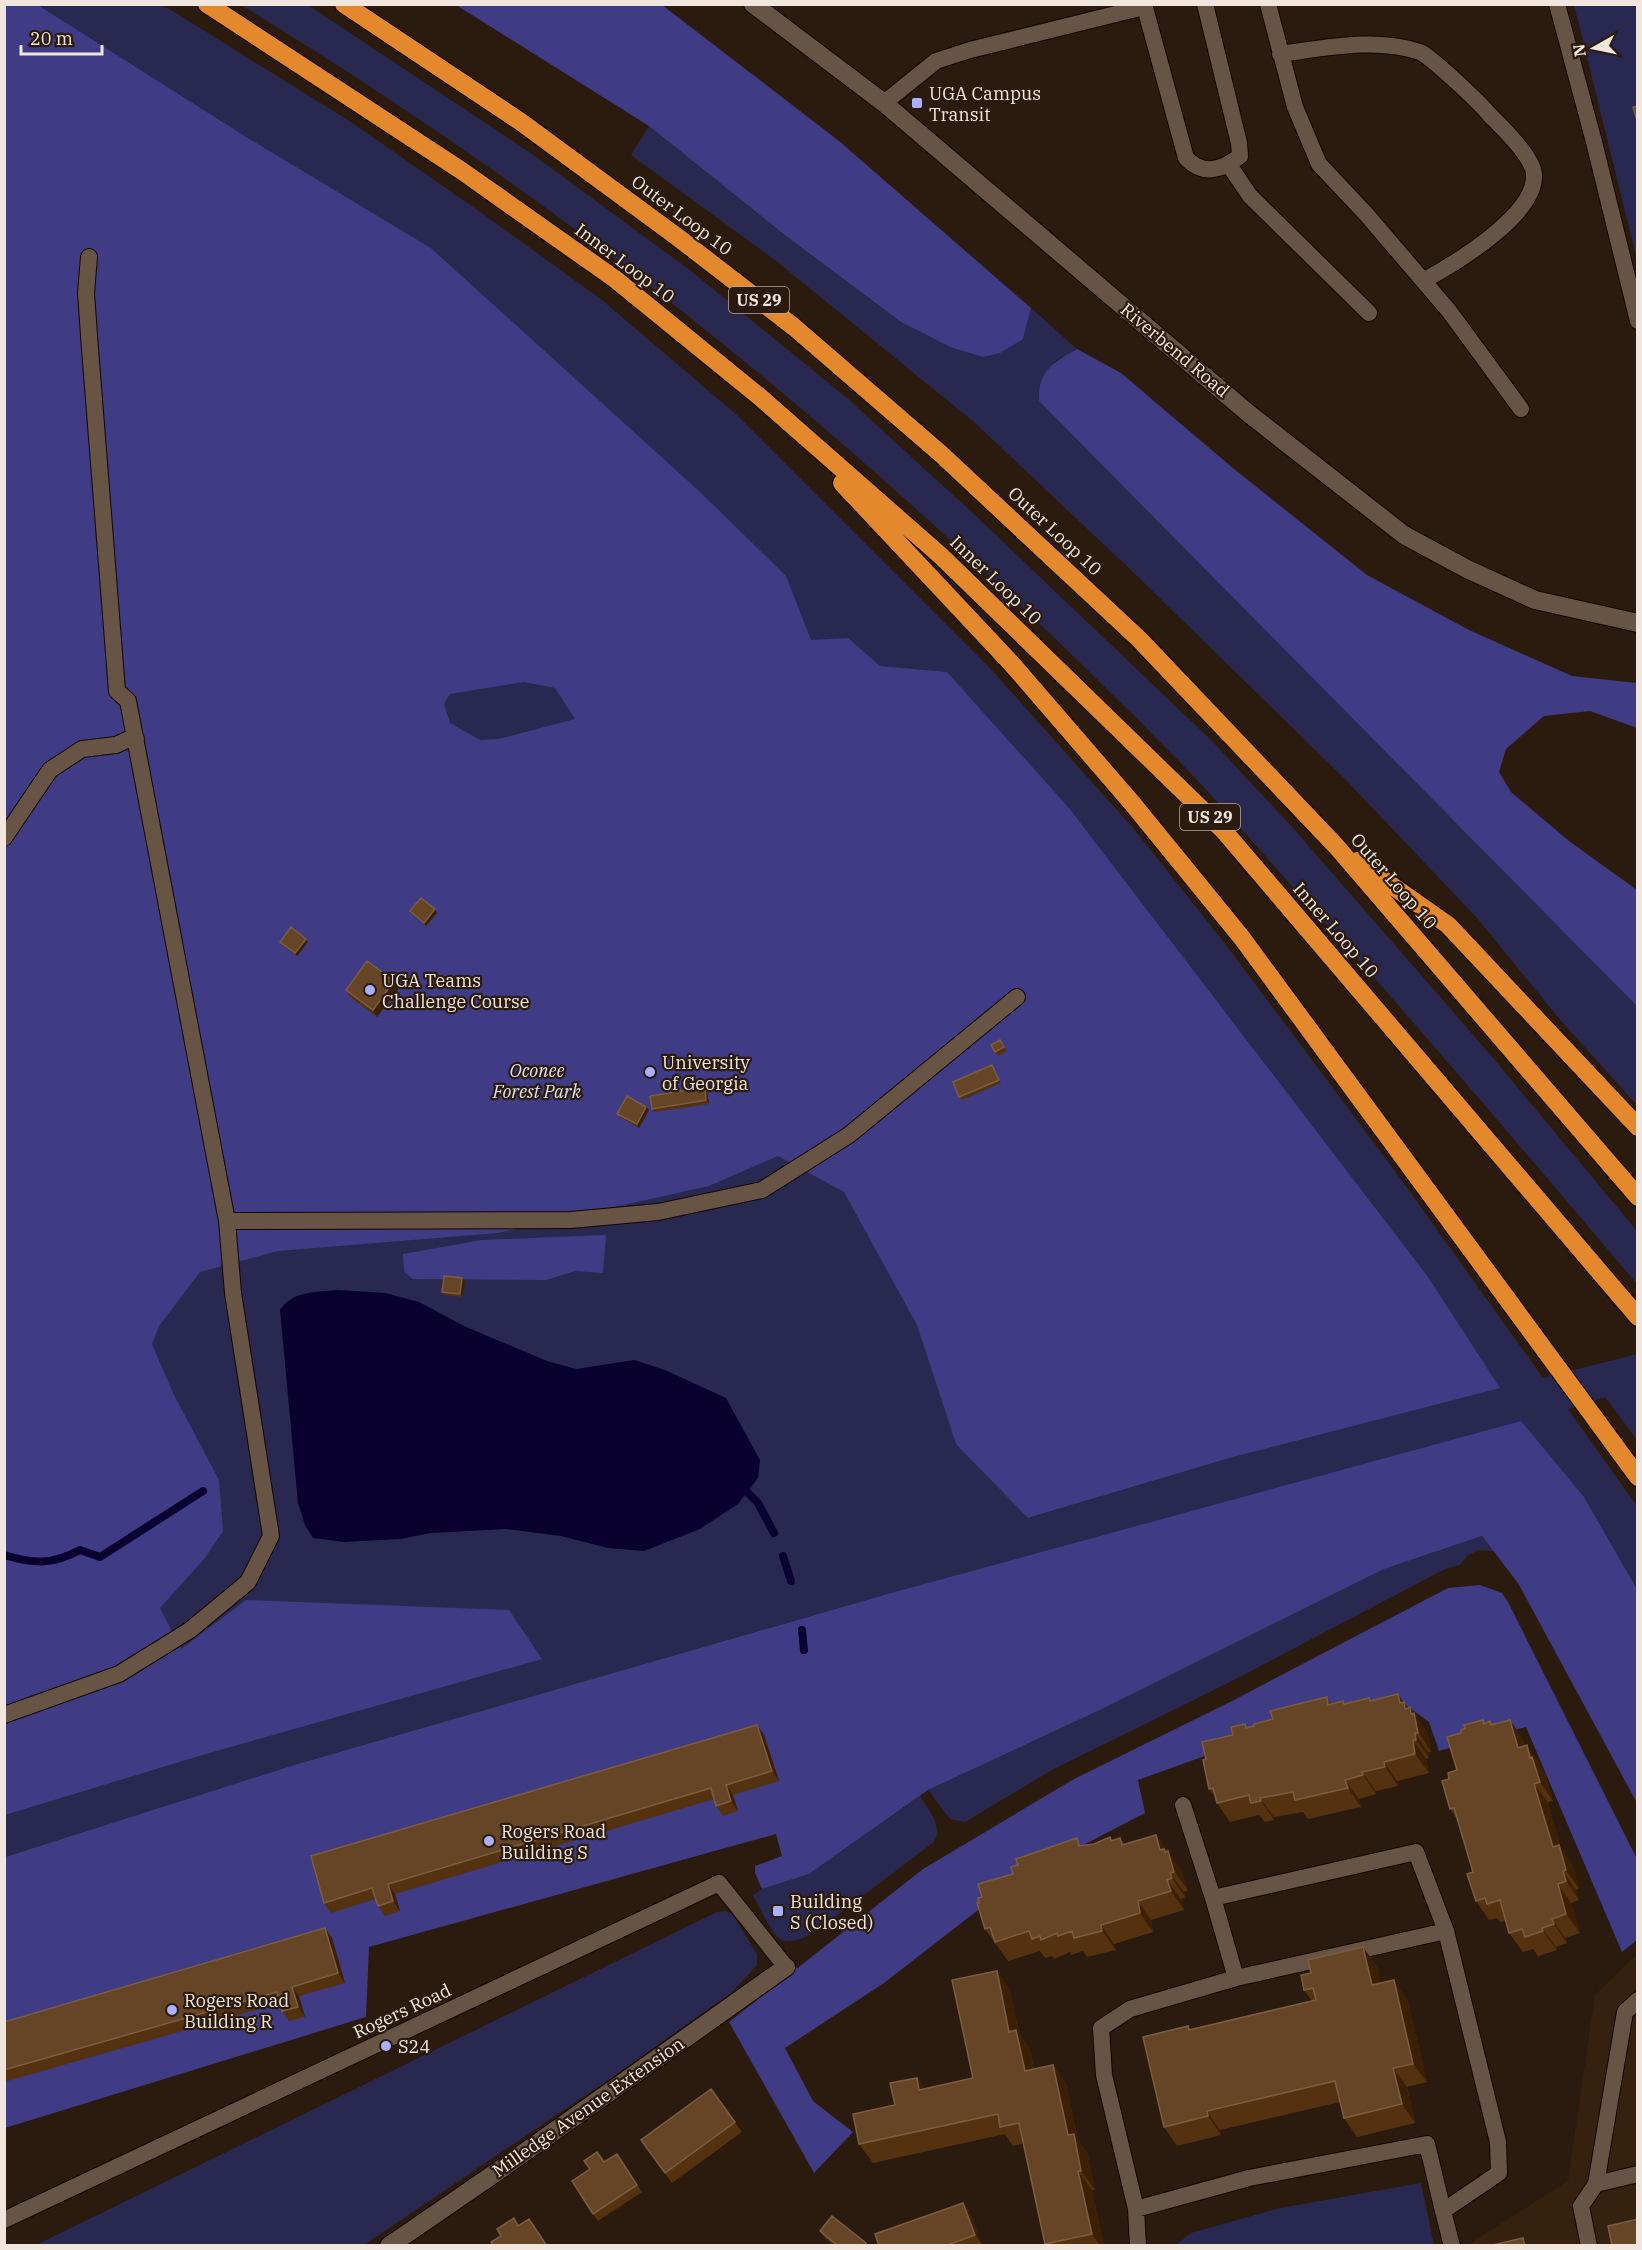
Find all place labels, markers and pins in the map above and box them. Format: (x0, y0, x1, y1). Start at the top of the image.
place label: UGA Campus Transit (929, 82, 1041, 126)
marker: UGA Campus Transit (910, 96, 924, 110)
place label: UGA Teams Challenge Course (382, 969, 529, 1013)
marker: UGA Teams Challenge Course (363, 983, 377, 997)
place label: University of Georgia (662, 1051, 750, 1095)
marker: University of Georgia (643, 1065, 657, 1079)
place label: Rogers Road Building S (501, 1820, 606, 1864)
marker: Rogers Road Building S (482, 1834, 496, 1848)
place label: Building S (Closed) (790, 1890, 873, 1934)
marker: Building S (Closed) (771, 1904, 785, 1918)
place label: Rogers Road Building R (184, 1989, 289, 2033)
marker: Rogers Road Building R (165, 2003, 179, 2017)
place label: S24 (398, 2035, 430, 2058)
marker: S24 (379, 2039, 393, 2053)

